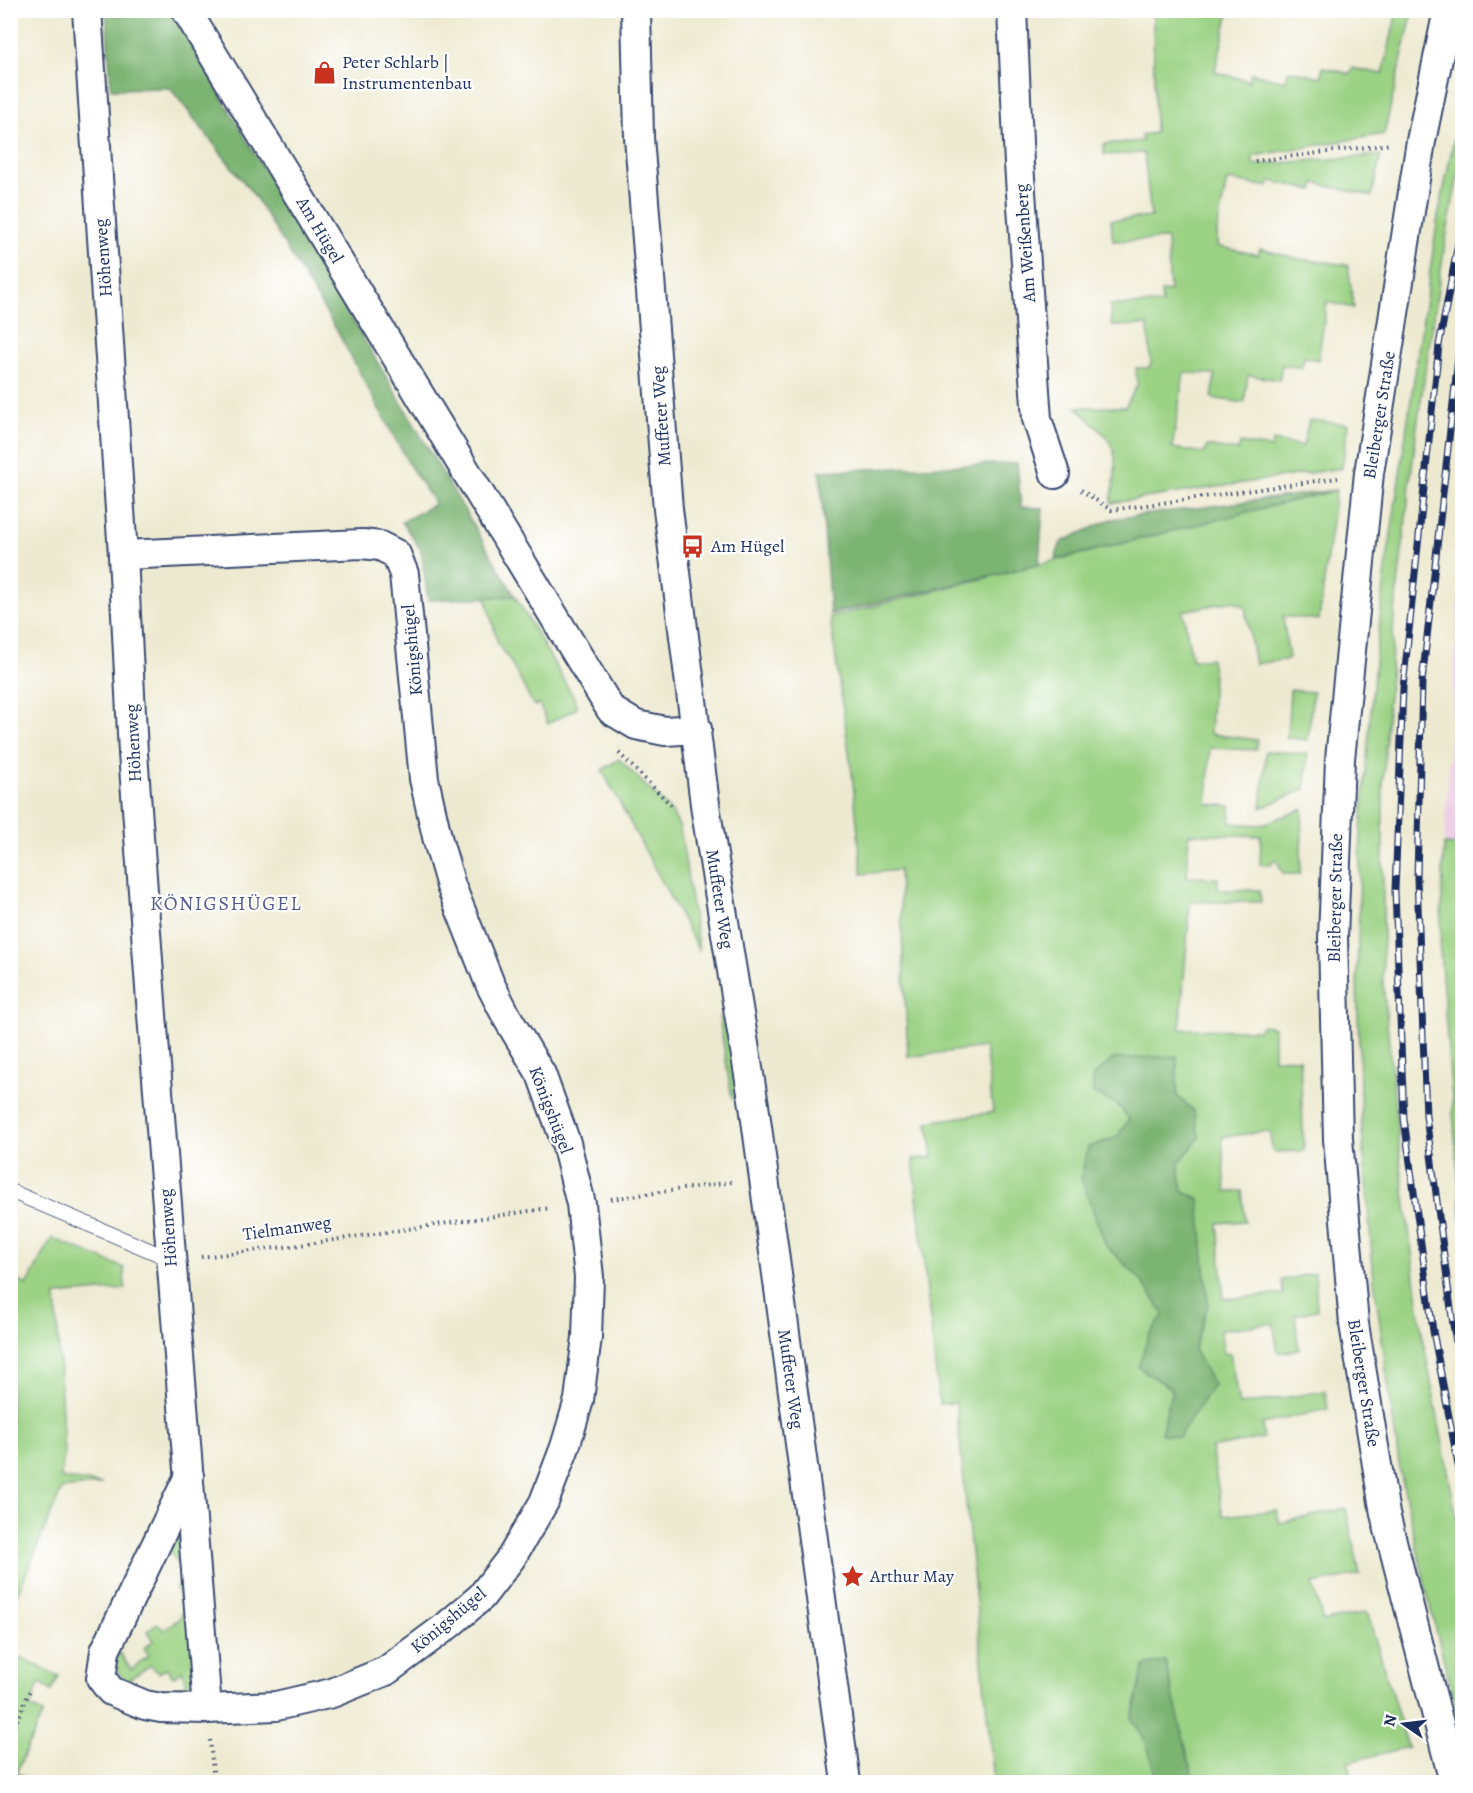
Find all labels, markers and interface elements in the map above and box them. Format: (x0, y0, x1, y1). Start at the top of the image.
place label: Peter Schlarb | Instrumentenbau (342, 50, 472, 95)
shop icon: Peter Schlarb | Instrumentenbau (311, 59, 337, 85)
street label: Am Weißenberg (1009, 183, 1041, 304)
street label: Am Hügel (290, 191, 350, 268)
street label: Höhenweg (88, 218, 118, 298)
street label: Bleiberger Straße (1357, 349, 1401, 481)
street label: Muffeter Weg (646, 365, 676, 467)
bus stop icon: Am Hügel (680, 533, 706, 559)
place label: Am Hügel (710, 534, 785, 558)
street label: Königshügel (396, 603, 428, 697)
street label: Höhenweg (119, 703, 147, 783)
street label: Bleiberger Straße (1322, 833, 1348, 963)
street label: Muffeter Weg (700, 847, 740, 951)
district label: KÖNIGSHÜGEL (150, 890, 302, 917)
street label: Königshügel (523, 1063, 579, 1158)
street label: Höhenweg (153, 1188, 183, 1268)
street label: Tielmanweg (241, 1210, 333, 1246)
street label: Bleiberger Straße (1342, 1317, 1386, 1449)
street label: Muffeter Weg (772, 1328, 810, 1430)
place icon: Arthur May (839, 1563, 865, 1589)
place label: Arthur May (869, 1564, 955, 1588)
street label: Königshügel (405, 1581, 491, 1659)
north arrow (1374, 1694, 1434, 1754)
text: N (1378, 1712, 1403, 1729)

